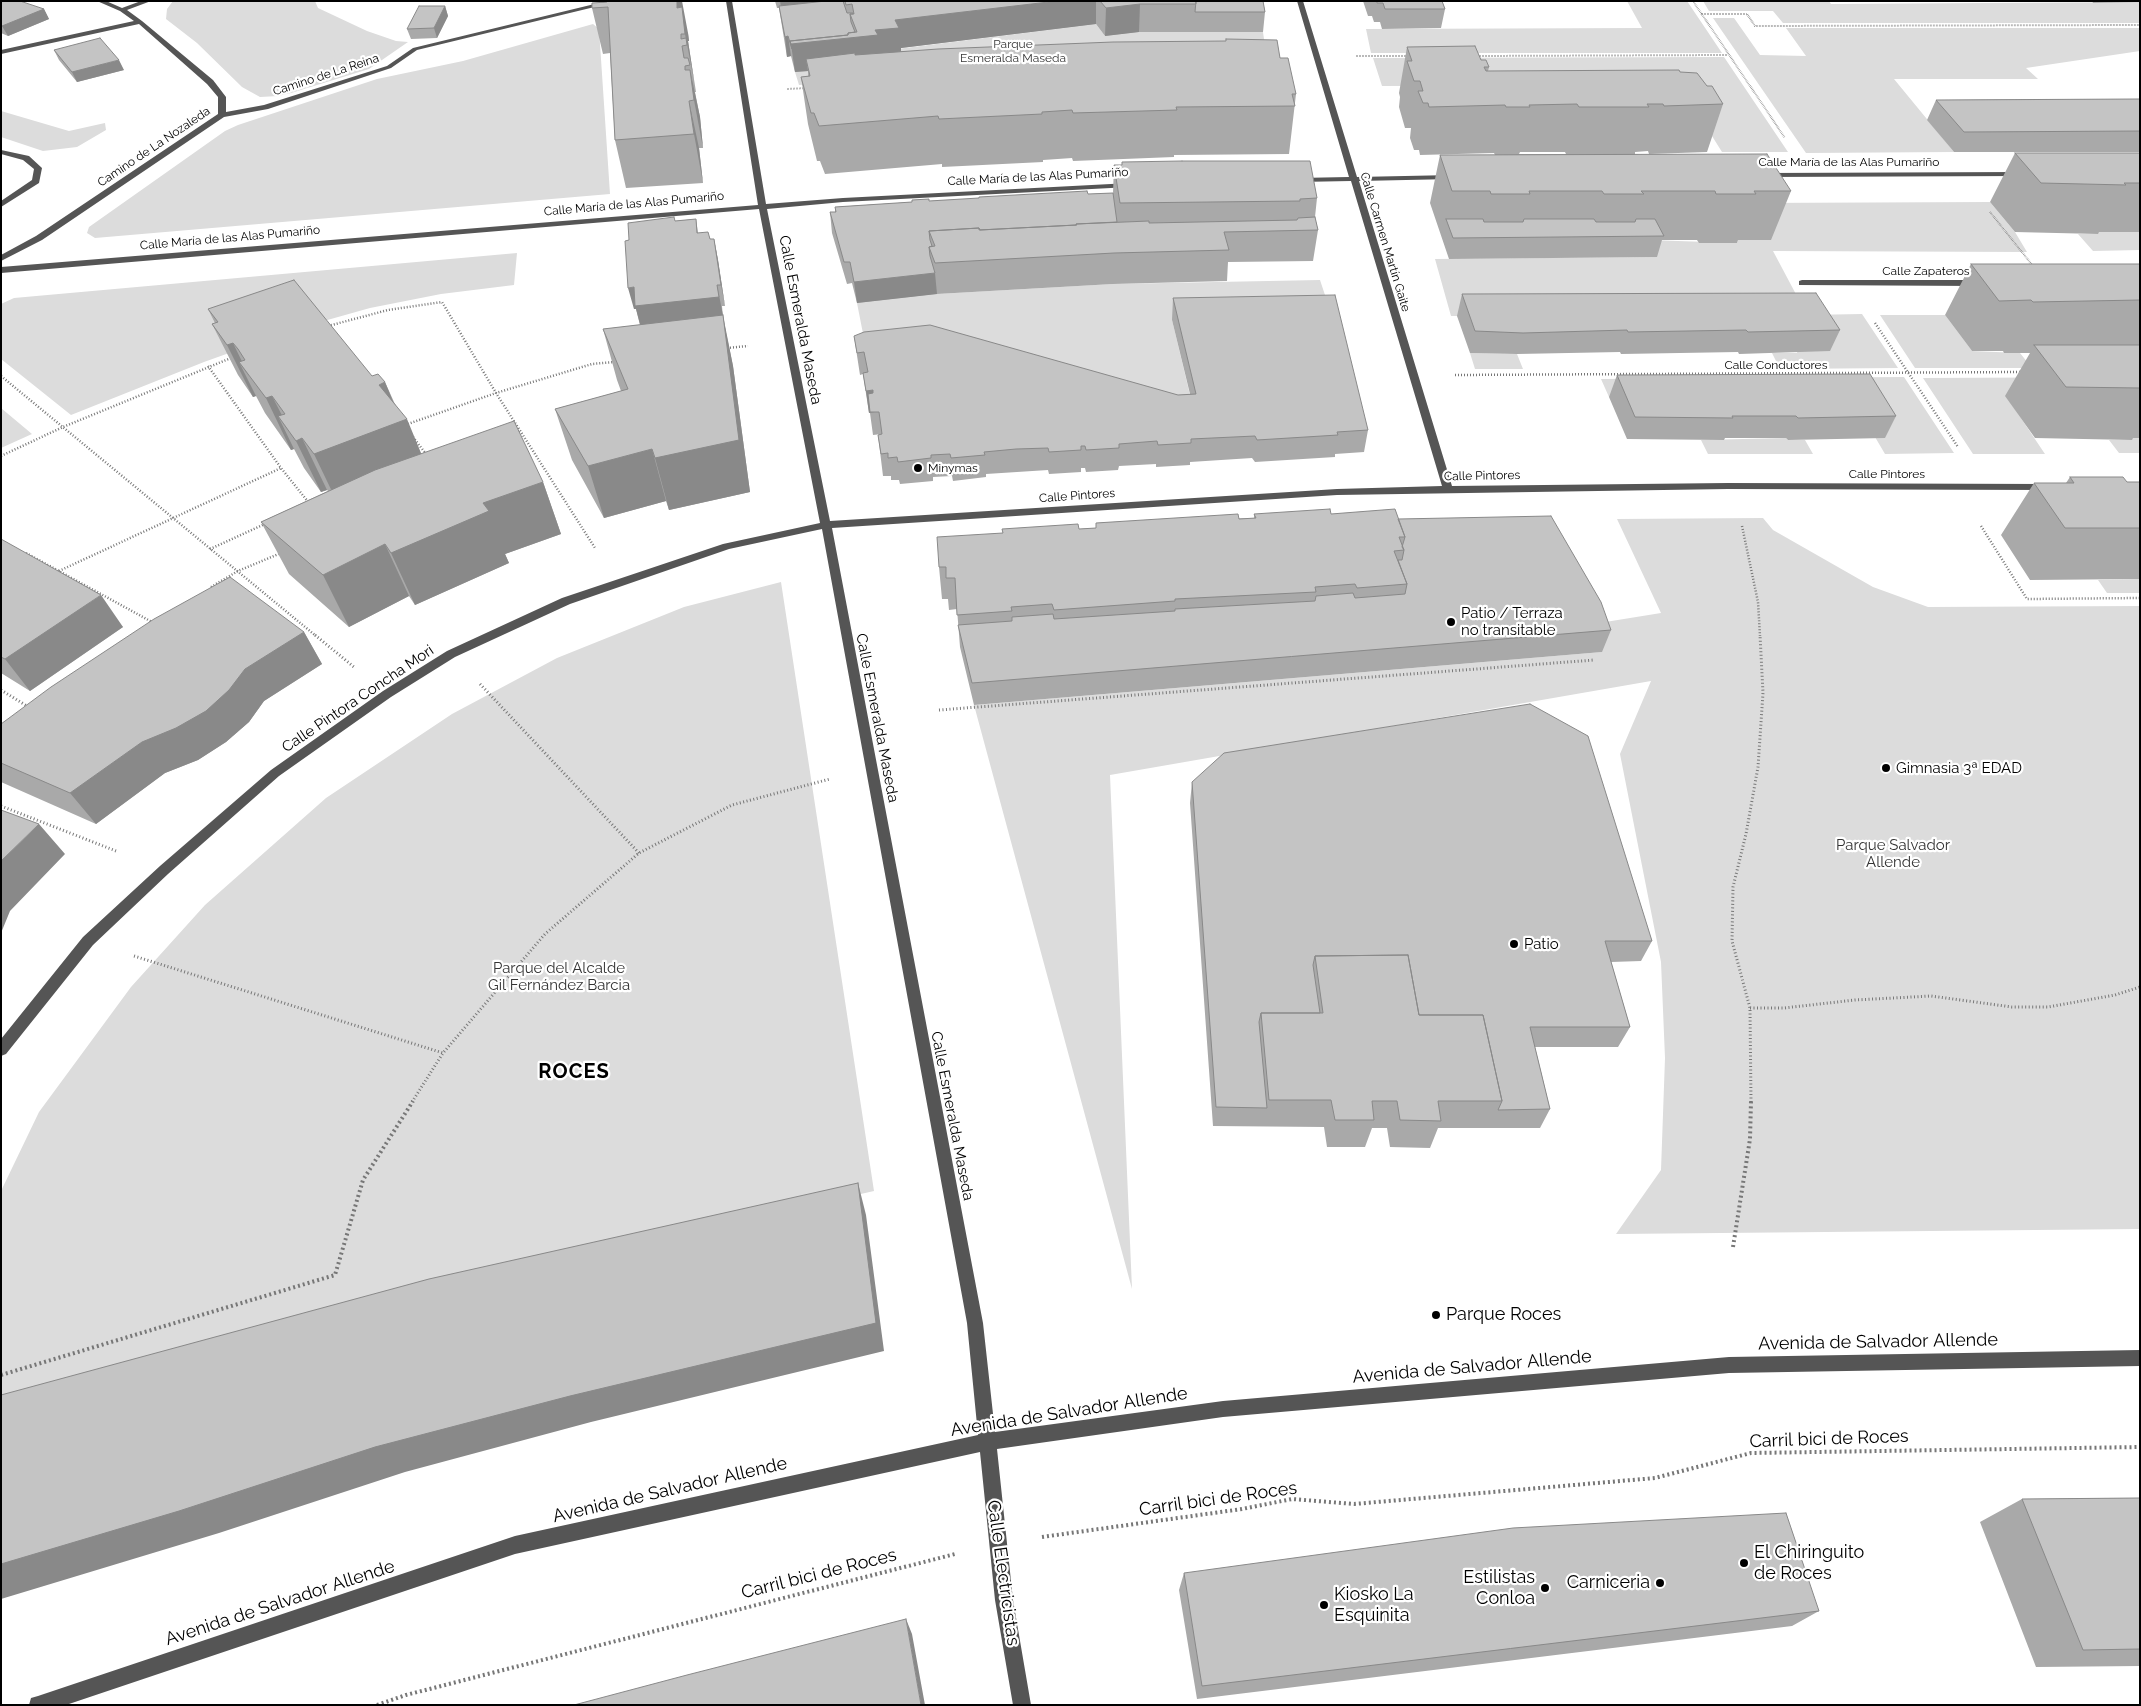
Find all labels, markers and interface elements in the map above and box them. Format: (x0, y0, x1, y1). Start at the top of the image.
park label: Parque Esmeralda Maseda (960, 37, 1066, 65)
street label: Camino de La Reina (271, 51, 381, 99)
street label: Camino de La Nozaleda (95, 104, 213, 190)
street label: Calle María de las Alas Pumariño (1759, 155, 1939, 169)
street label: Calle María de las Alas Pumariño (947, 165, 1129, 189)
street label: Calle Carmen Martín Gaite (1357, 171, 1413, 313)
street label: Calle María de las Alas Pumariño (543, 189, 725, 219)
street label: Calle María de las Alas Pumariño (139, 223, 321, 253)
street label: Calle Esmeralda Maseda (775, 234, 825, 406)
street label: Calle Zapateros (1882, 264, 1970, 278)
street label: Calle Conductores (1725, 358, 1827, 372)
place label: Minymas (928, 461, 978, 475)
marker: Minymas (912, 462, 924, 474)
street label: Calle Pintores (1849, 467, 1925, 481)
street label: Calle Pintores (1444, 468, 1520, 484)
street label: Calle Pintores (1038, 486, 1116, 506)
place label: Patio / Terraza no transitable (1461, 604, 1563, 639)
marker: Patio / Terraza no transitable (1445, 616, 1457, 628)
street label: Calle Esmeralda Maseda (852, 632, 902, 804)
street label: Calle Pintora Concha Mori (279, 641, 437, 757)
place label: Gimnasia 3ª EDAD (1896, 759, 2022, 777)
marker: Gimnasia 3ª EDAD (1880, 762, 1892, 774)
park label: Parque Salvador Allende (1836, 836, 1950, 871)
place label: Patio (1524, 935, 1559, 953)
marker: Patio (1508, 938, 1520, 950)
park label: Parque del Alcalde Gil Fernández Barcia (488, 959, 630, 994)
street label: Calle Esmeralda Maseda (927, 1030, 977, 1202)
district label: ROCES (538, 1060, 610, 1084)
place label: Parque Roces (1446, 1304, 1561, 1326)
marker: Parque Roces (1430, 1309, 1442, 1321)
street label: Avenida de Salvador Allende (1758, 1329, 1998, 1355)
street label: Avenida de Salvador Allende (1352, 1346, 1592, 1388)
street label: Avenida de Salvador Allende (949, 1383, 1189, 1441)
street label: Carril bici de Roces (1749, 1425, 1909, 1453)
street label: Avenida de Salvador Allende (551, 1452, 789, 1528)
street label: Carril bici de Roces (1138, 1477, 1298, 1521)
street label: Calle Electricistas (982, 1499, 1024, 1647)
place label: El Chiringuito de Roces (1754, 1542, 1864, 1585)
street label: Carril bici de Roces (739, 1544, 899, 1604)
street label: Avenida de Salvador Allende (163, 1556, 397, 1650)
marker: El Chiringuito de Roces (1738, 1557, 1750, 1569)
place label: Estilistas Conloa (1463, 1567, 1535, 1610)
place label: Carniceria (1567, 1572, 1650, 1594)
marker: Carniceria (1654, 1577, 1666, 1589)
marker: Estilistas Conloa (1539, 1582, 1551, 1594)
place label: Kiosko La Esquinita (1334, 1584, 1414, 1626)
marker: Kiosko La Esquinita (1318, 1599, 1330, 1611)

